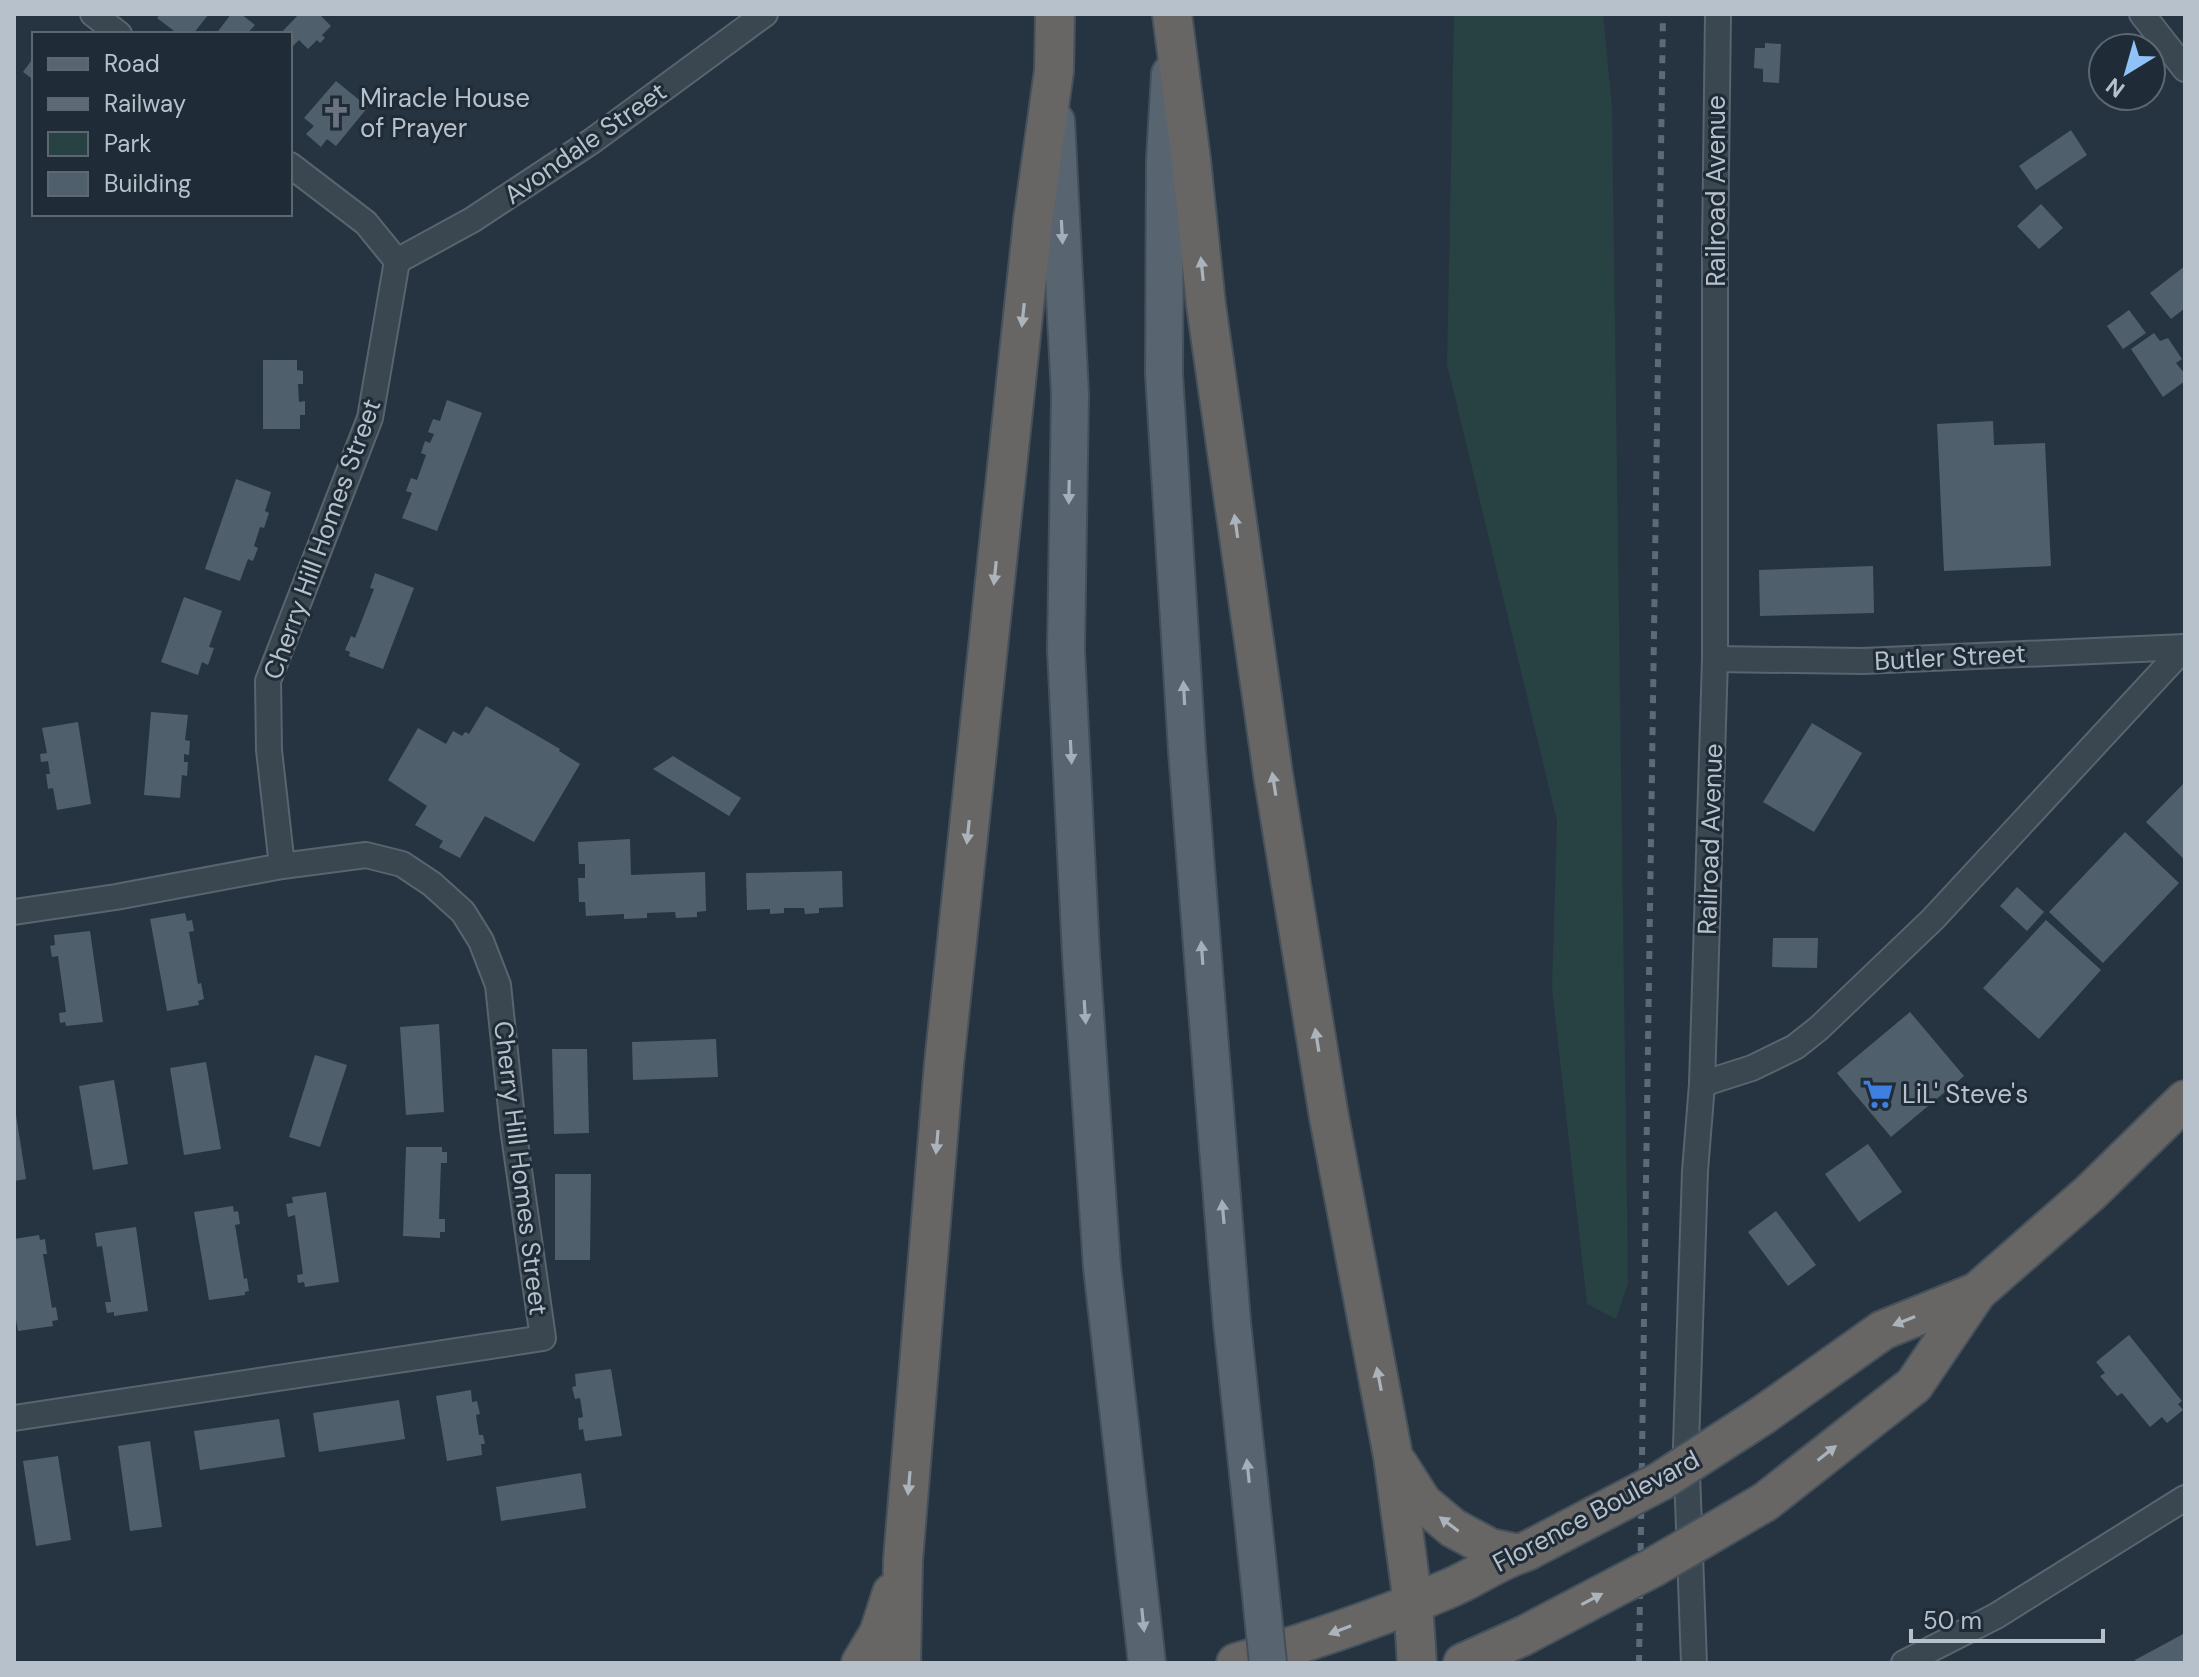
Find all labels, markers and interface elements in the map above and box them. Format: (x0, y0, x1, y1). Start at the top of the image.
legend (32, 32, 292, 216)
north arrow (2087, 32, 2167, 112)
text: Road (104, 48, 160, 79)
text: N (2100, 71, 2130, 104)
street label: Avondale Street (497, 74, 673, 212)
place label: Miracle House of Prayer (360, 81, 530, 145)
text: Railway (104, 88, 186, 119)
street label: Railroad Avenue (1699, 95, 1733, 287)
church icon: Miracle House of Prayer (319, 96, 353, 130)
text: Park (104, 128, 151, 159)
text: Building (104, 168, 191, 199)
one-way arrow (1056, 220, 1069, 245)
one-way arrow (1196, 256, 1209, 281)
one-way arrow (1017, 303, 1030, 328)
street label: Cherry Hill Homes Street (255, 394, 389, 684)
one-way arrow (1063, 480, 1075, 505)
one-way arrow (1229, 514, 1242, 539)
one-way arrow (988, 561, 1001, 586)
street label: Butler Street (1873, 636, 2027, 678)
one-way arrow (1177, 680, 1190, 705)
one-way arrow (1065, 740, 1078, 765)
street label: Railroad Avenue (1690, 743, 1730, 935)
one-way arrow (1267, 771, 1280, 796)
one-way arrow (961, 820, 974, 845)
one-way arrow (1195, 940, 1208, 965)
one-way arrow (1079, 1000, 1092, 1025)
street label: Cherry Hill Homes Street (486, 1019, 556, 1317)
one-way arrow (1310, 1027, 1323, 1052)
supermarket icon: LiL' Steve's (1861, 1077, 1895, 1111)
place label: LiL' Steve's (1902, 1077, 2028, 1111)
one-way arrow (930, 1130, 943, 1155)
one-way arrow (1216, 1199, 1229, 1224)
one-way arrow (1892, 1315, 1916, 1328)
one-way arrow (1372, 1366, 1384, 1391)
street label: Florence Boulevard (1487, 1442, 1705, 1580)
one-way arrow (1817, 1446, 1837, 1462)
one-way arrow (1241, 1458, 1254, 1483)
one-way arrow (903, 1471, 916, 1496)
one-way arrow (1439, 1516, 1459, 1532)
one-way arrow (1581, 1593, 1604, 1606)
scale bar (1911, 1593, 2103, 1643)
text: 50 m (1923, 1605, 1982, 1636)
one-way arrow (1136, 1608, 1149, 1633)
one-way arrow (1328, 1625, 1352, 1637)

